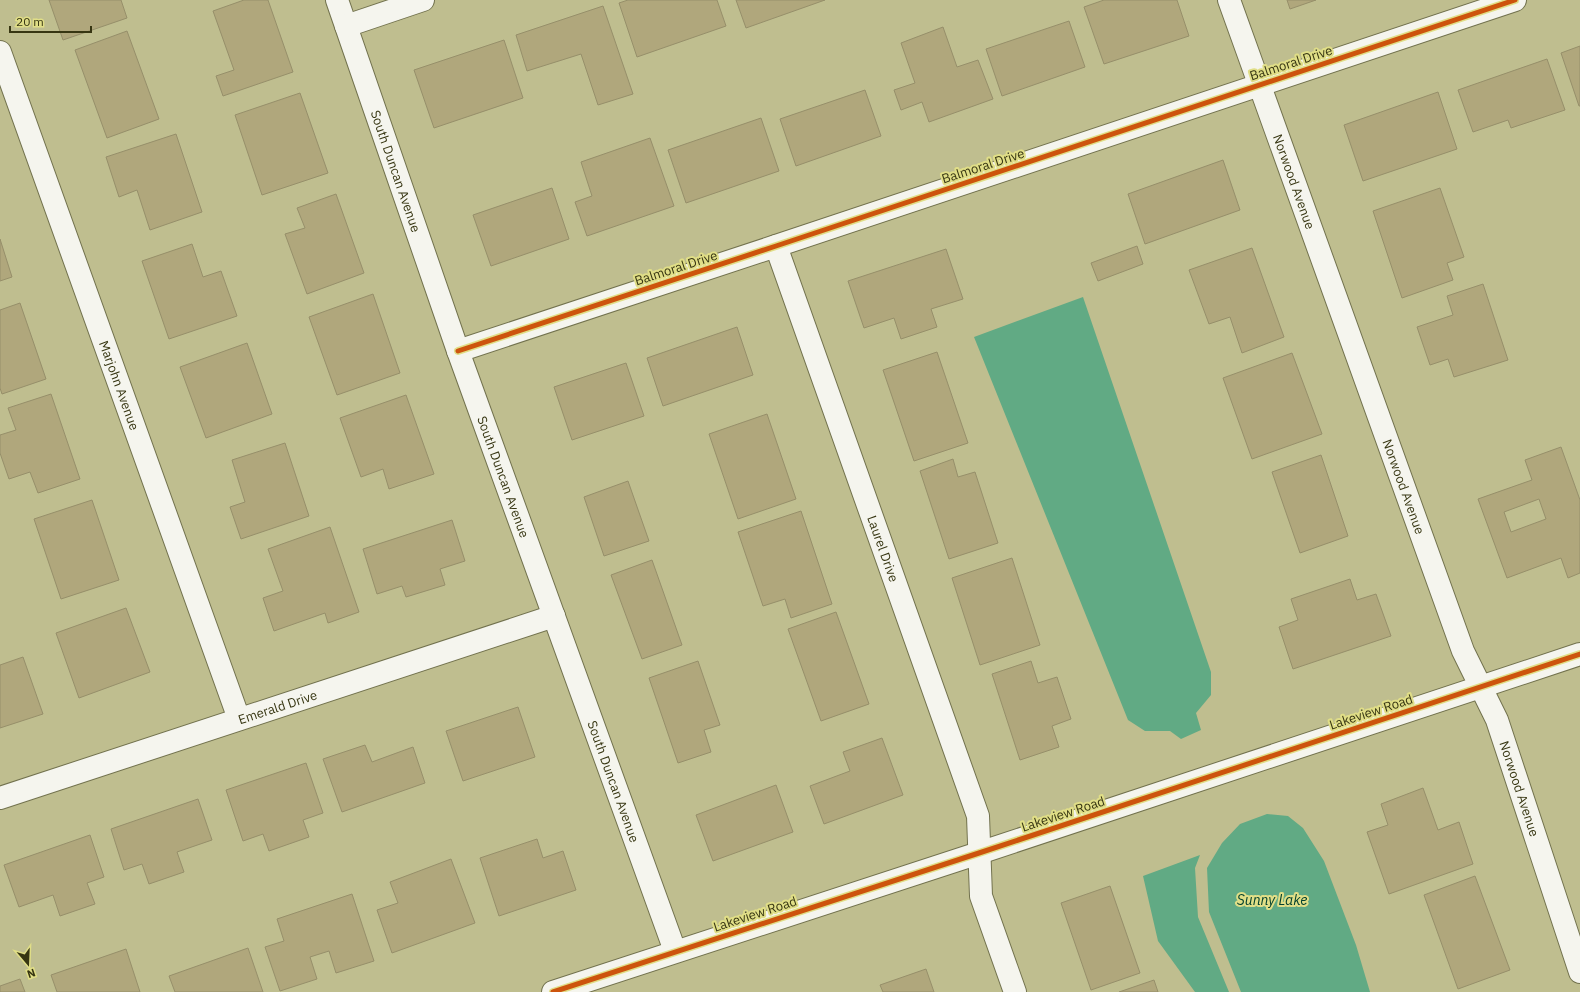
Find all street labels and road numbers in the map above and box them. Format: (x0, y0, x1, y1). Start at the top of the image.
street label: Balmoral Drive (1247, 42, 1335, 84)
street label: South Duncan Avenue (367, 108, 425, 234)
street label: Norwood Avenue (1269, 132, 1319, 231)
street label: Balmoral Drive (939, 145, 1027, 187)
street label: Balmoral Drive (632, 247, 720, 289)
street label: Marjohn Avenue (96, 338, 143, 432)
street label: South Duncan Avenue (474, 414, 533, 540)
street label: Norwood Avenue (1379, 437, 1429, 536)
street label: Laurel Drive (864, 513, 903, 584)
street label: Emerald Drive (236, 686, 319, 728)
street label: Lakeview Road (1327, 691, 1415, 733)
street label: South Duncan Avenue (584, 718, 643, 845)
street label: Norwood Avenue (1496, 739, 1543, 839)
street label: Lakeview Road (1019, 793, 1107, 835)
street label: Lakeview Road (711, 893, 799, 935)

